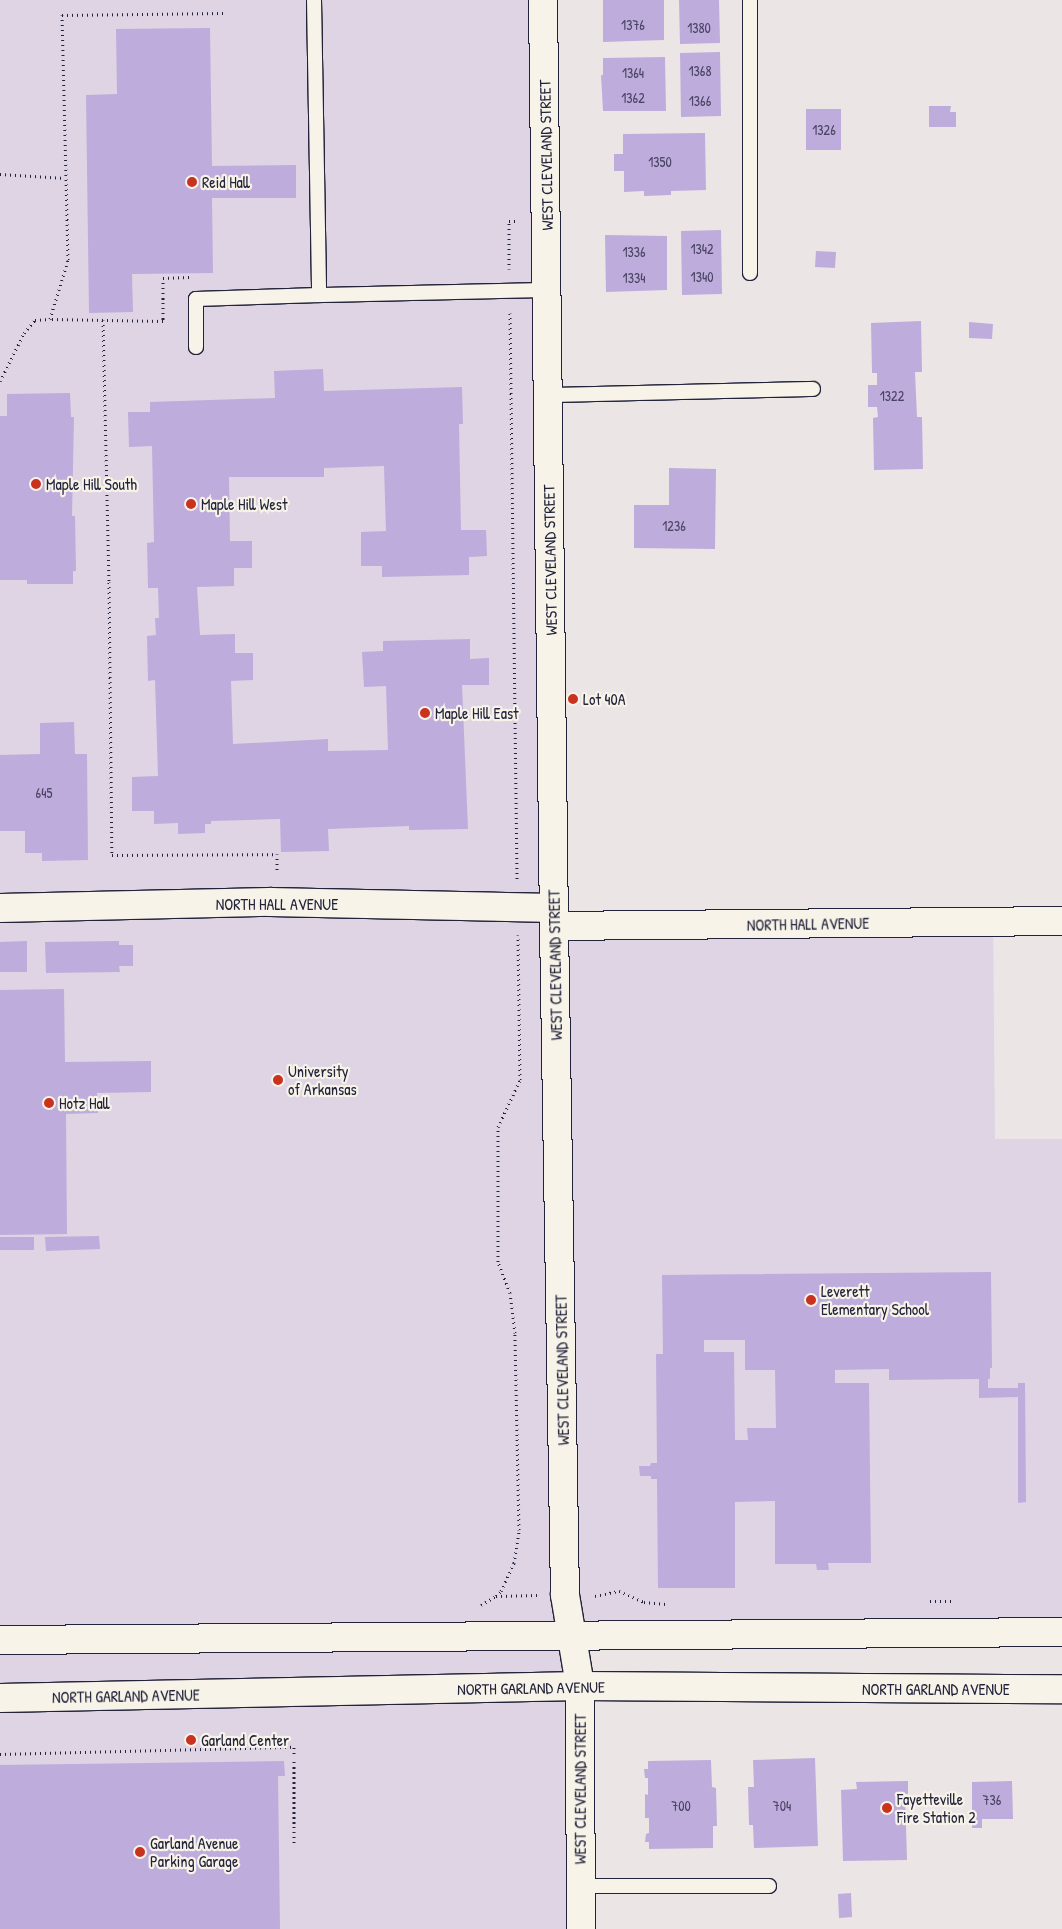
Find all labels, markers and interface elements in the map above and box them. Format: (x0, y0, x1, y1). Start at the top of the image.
house number: 1376 (621, 17, 645, 33)
house number: 1380 (687, 20, 711, 36)
house number: 1368 (688, 63, 712, 79)
house number: 1364 (622, 65, 644, 81)
street label: WEST CLEVELAND STREET (535, 80, 557, 230)
house number: 1362 (621, 90, 645, 106)
house number: 1366 (689, 93, 711, 109)
house number: 1326 (812, 122, 836, 138)
house number: 1350 (648, 154, 672, 170)
place label: Reid Hall (202, 172, 250, 192)
marker: Reid Hall (186, 176, 198, 188)
house number: 1342 (690, 241, 714, 257)
house number: 1336 (622, 244, 646, 260)
house number: 1340 (691, 269, 713, 285)
house number: 1334 (623, 270, 645, 286)
house number: 1322 (880, 388, 904, 404)
place label: Maple Hill South (46, 474, 137, 494)
marker: Maple Hill South (30, 478, 42, 490)
street label: WEST CLEVELAND STREET (539, 485, 561, 635)
place label: Maple Hill West (201, 494, 287, 514)
marker: Maple Hill West (185, 498, 197, 510)
house number: 1236 (662, 518, 686, 534)
place label: Lot 40A (583, 689, 626, 709)
marker: Lot 40A (567, 693, 579, 705)
place label: Maple Hill East (435, 703, 519, 723)
marker: Maple Hill East (419, 707, 431, 719)
house number: 645 (36, 785, 52, 801)
street label: WEST CLEVELAND STREET (544, 890, 566, 1040)
street label: NORTH HALL AVENUE (216, 894, 338, 914)
street label: NORTH HALL AVENUE (747, 913, 869, 935)
place label: University of Arkansas (288, 1061, 357, 1099)
marker: University of Arkansas (272, 1074, 284, 1086)
place label: Hotz Hall (59, 1093, 110, 1113)
marker: Hotz Hall (43, 1097, 55, 1109)
place label: Leverett Elementary School (821, 1281, 929, 1319)
marker: Leverett Elementary School (805, 1294, 817, 1306)
street label: WEST CLEVELAND STREET (551, 1295, 573, 1445)
street label: NORTH GARLAND AVENUE (457, 1677, 605, 1699)
street label: NORTH GARLAND AVENUE (862, 1679, 1010, 1699)
street label: NORTH GARLAND AVENUE (52, 1685, 200, 1707)
street label: WEST CLEVELAND STREET (570, 1714, 590, 1864)
place label: Garland Center (201, 1730, 289, 1750)
marker: Garland Center (185, 1734, 197, 1746)
place label: Fayetteville Fire Station 2 (897, 1789, 976, 1827)
house number: 736 (983, 1792, 1001, 1808)
house number: 700 (671, 1798, 691, 1814)
house number: 704 (773, 1798, 791, 1814)
marker: Fayetteville Fire Station 2 (881, 1802, 893, 1814)
place label: Garland Avenue Parking Garage (150, 1833, 238, 1871)
marker: Garland Avenue Parking Garage (134, 1846, 146, 1858)

